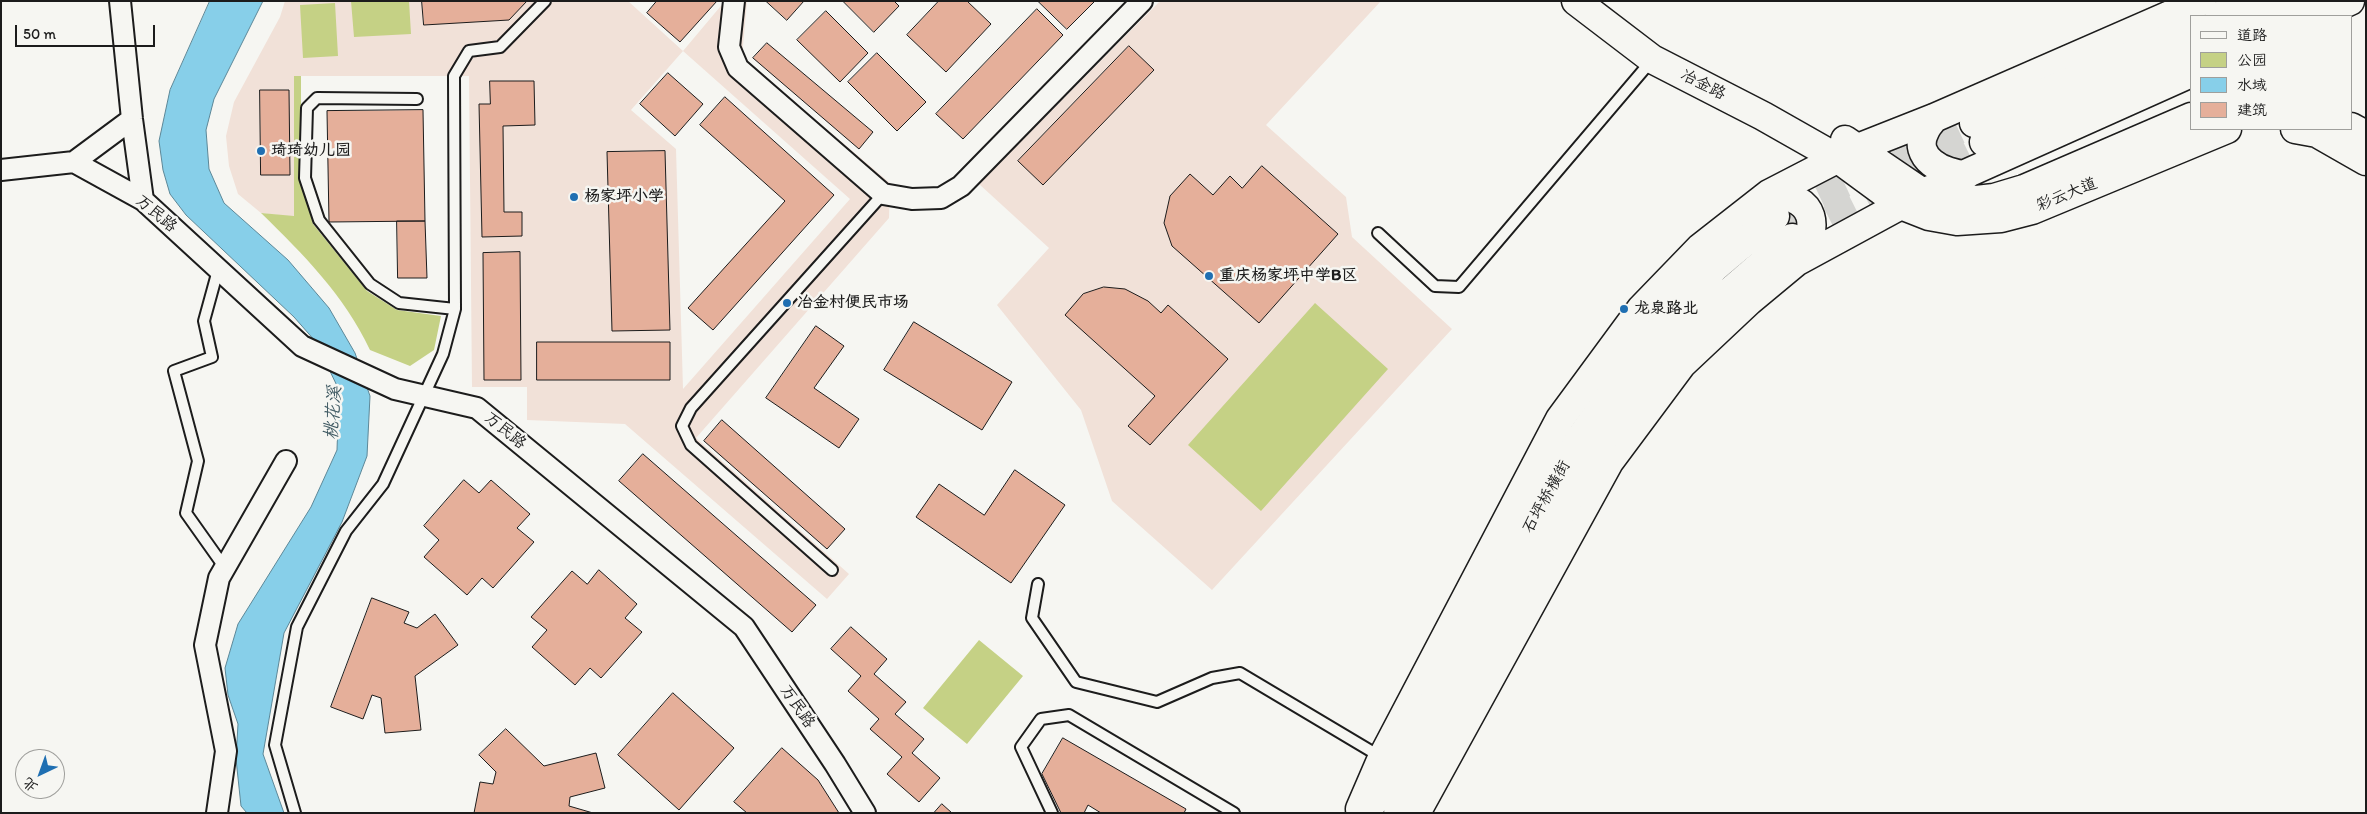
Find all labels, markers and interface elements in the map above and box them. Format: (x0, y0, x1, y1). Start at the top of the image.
scale bar (18, 15, 158, 47)
legend (2190, 15, 2352, 130)
text: 50 m (23, 25, 56, 43)
text: 道路 (2237, 26, 2267, 44)
text: 公园 (2237, 51, 2267, 69)
street label: 冶金路 (1677, 66, 1729, 104)
text: 水域 (2237, 76, 2267, 94)
text: 建筑 (2237, 101, 2267, 119)
place label: 琦琦幼儿园 (271, 141, 351, 161)
marker: 琦琦幼儿园 (255, 145, 267, 157)
street label: 彩云大道 (2034, 174, 2100, 216)
place label: 杨家坪小学 (584, 187, 664, 207)
street label: 万民路 (131, 191, 181, 237)
marker: 杨家坪小学 (568, 191, 580, 203)
place label: 重庆杨家坪中学B区 (1219, 266, 1357, 286)
marker: 重庆杨家坪中学B区 (1203, 270, 1215, 282)
place label: 冶金村便民市场 (797, 293, 909, 313)
marker: 冶金村便民市场 (781, 297, 793, 309)
place label: 龙泉路北 (1634, 299, 1698, 319)
marker: 龙泉路北 (1618, 303, 1630, 315)
water label: 桃花溪 (321, 385, 347, 441)
street label: 万民路 (480, 408, 530, 454)
street label: 石坪桥横街 (1519, 457, 1575, 537)
street label: 万民路 (776, 682, 818, 732)
north arrow (15, 749, 65, 799)
text: 北 (19, 774, 41, 796)

